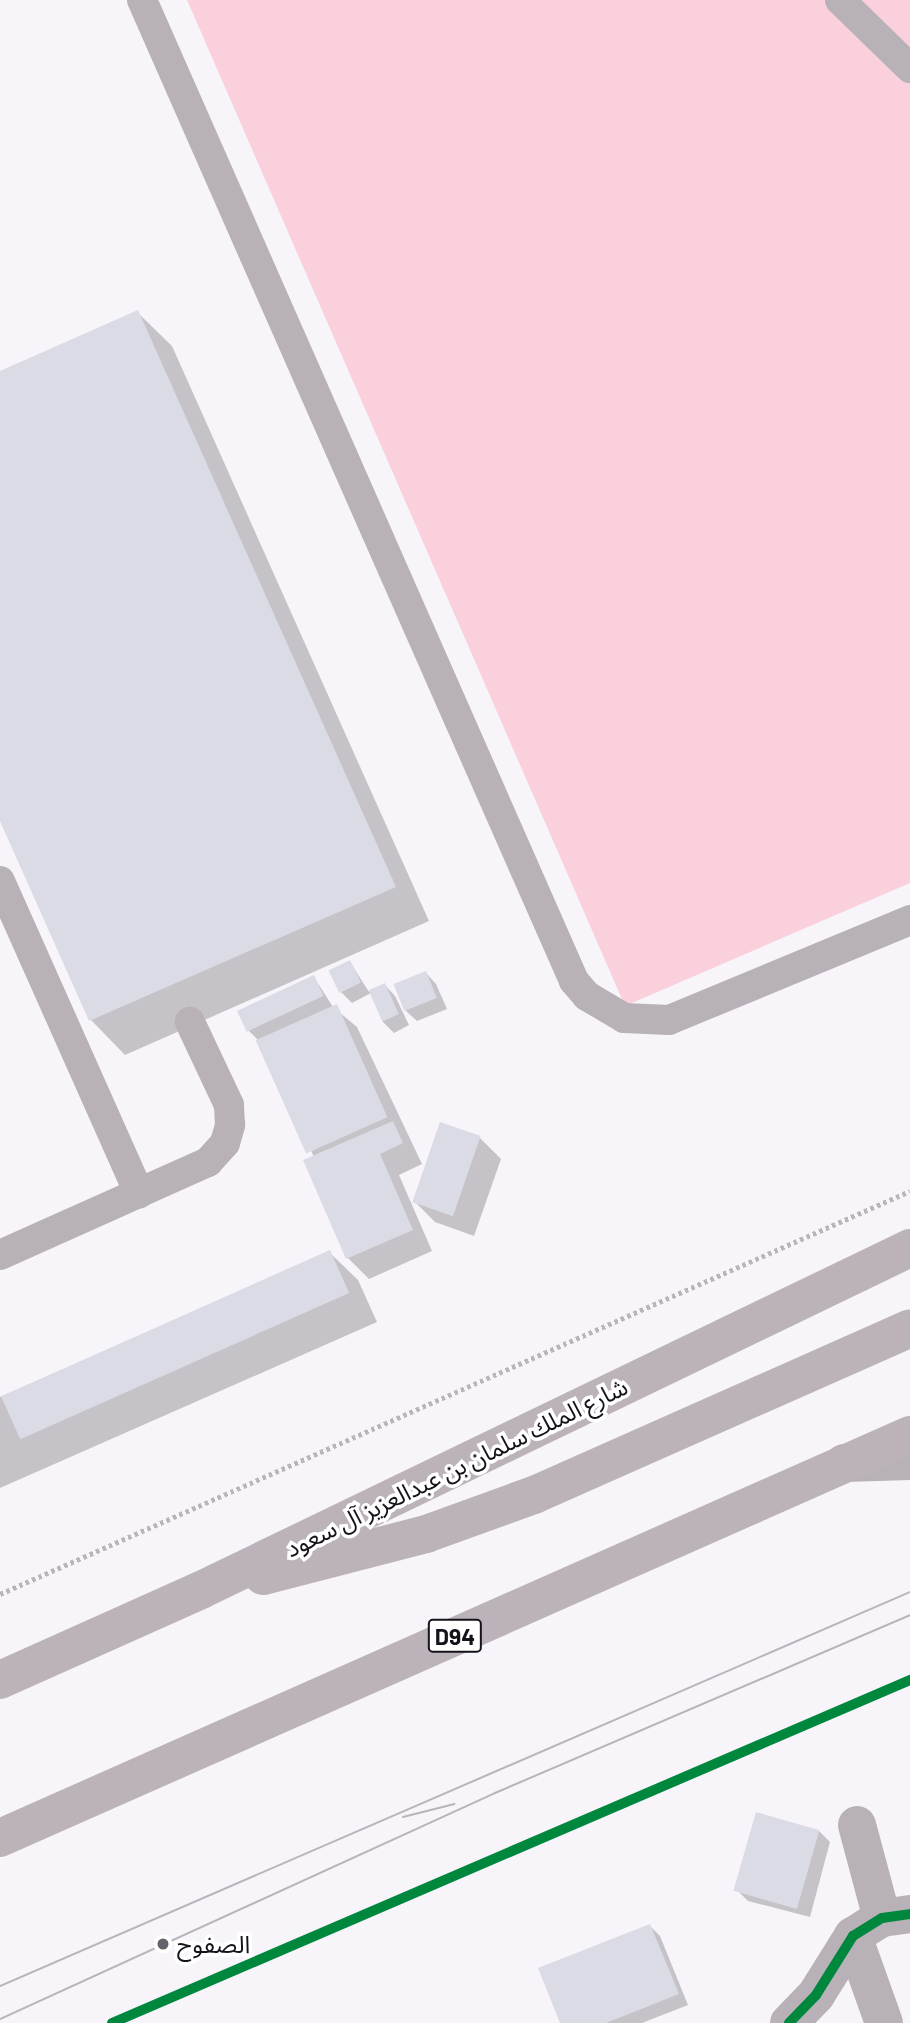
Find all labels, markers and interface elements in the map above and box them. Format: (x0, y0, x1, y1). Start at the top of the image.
street label: شارع الملك سلمان بن عبدالعزيز آل سعود (280, 1371, 632, 1563)
road number: D94 (427, 1616, 483, 1656)
place label: الصفوح (177, 1930, 250, 1958)
marker: الصفوح (155, 1936, 171, 1952)

